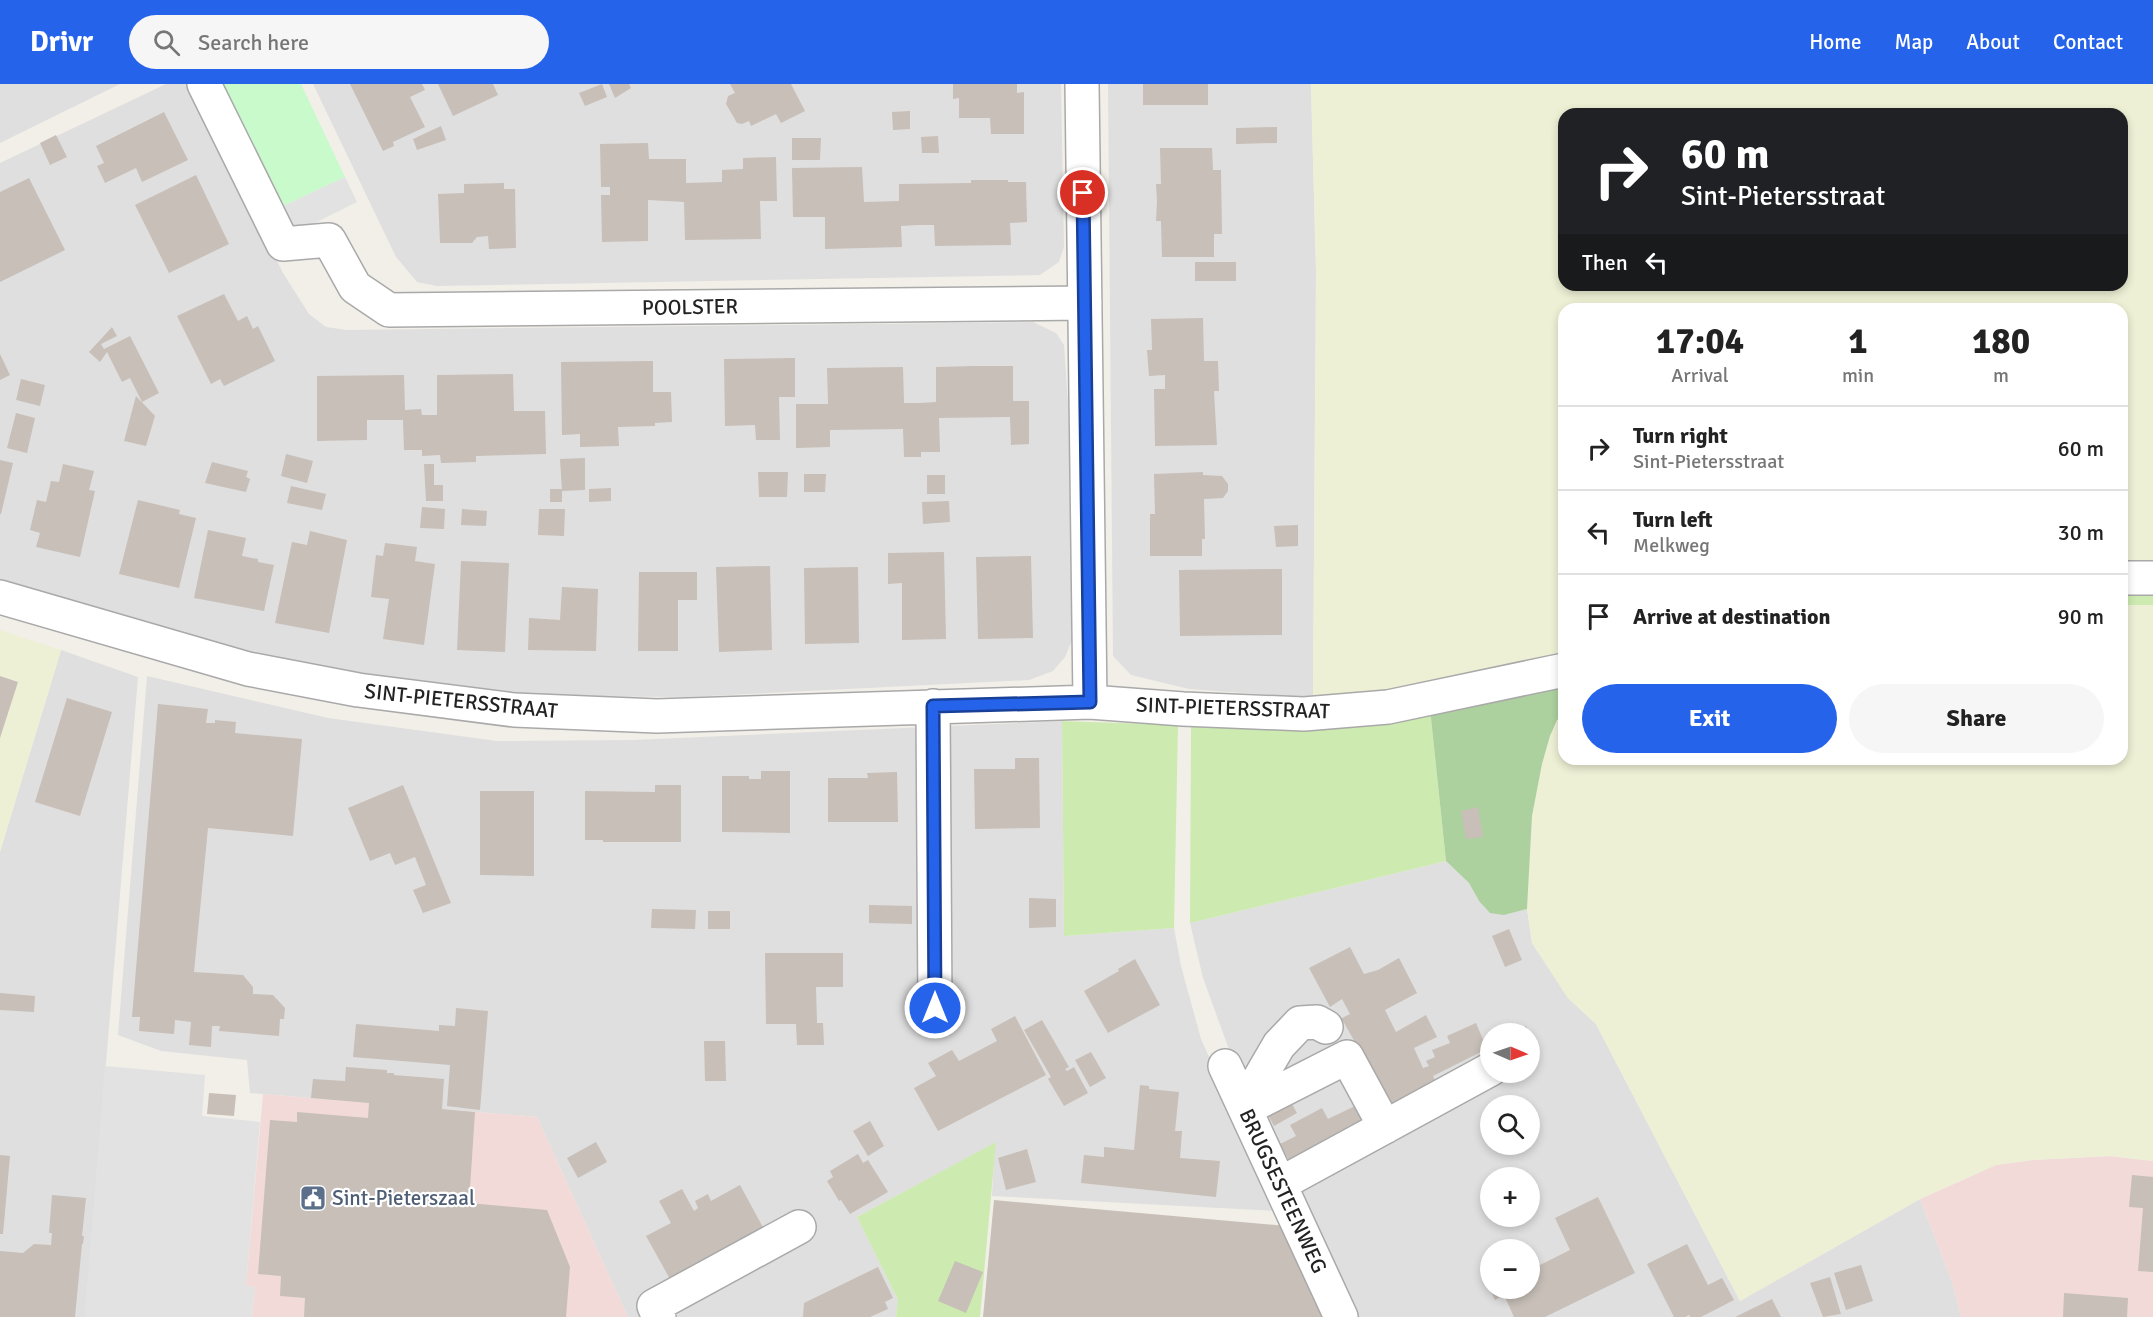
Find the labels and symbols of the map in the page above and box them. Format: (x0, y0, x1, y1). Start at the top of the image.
pin (1057, 167, 1108, 218)
street label: POOLSTER (642, 293, 738, 321)
street label: SINT-PIETERSSTRAAT (363, 678, 559, 724)
street label: SINT-PIETERSSTRAAT (1136, 692, 1331, 724)
position arrow (903, 976, 967, 1040)
north arrow (1480, 1023, 1540, 1083)
street label: BRUGSESTEENWEG (1233, 1105, 1333, 1277)
public building icon: Sint-Pieterszaal (298, 1183, 328, 1213)
place label: Sint-Pieterszaal (332, 1185, 475, 1211)

